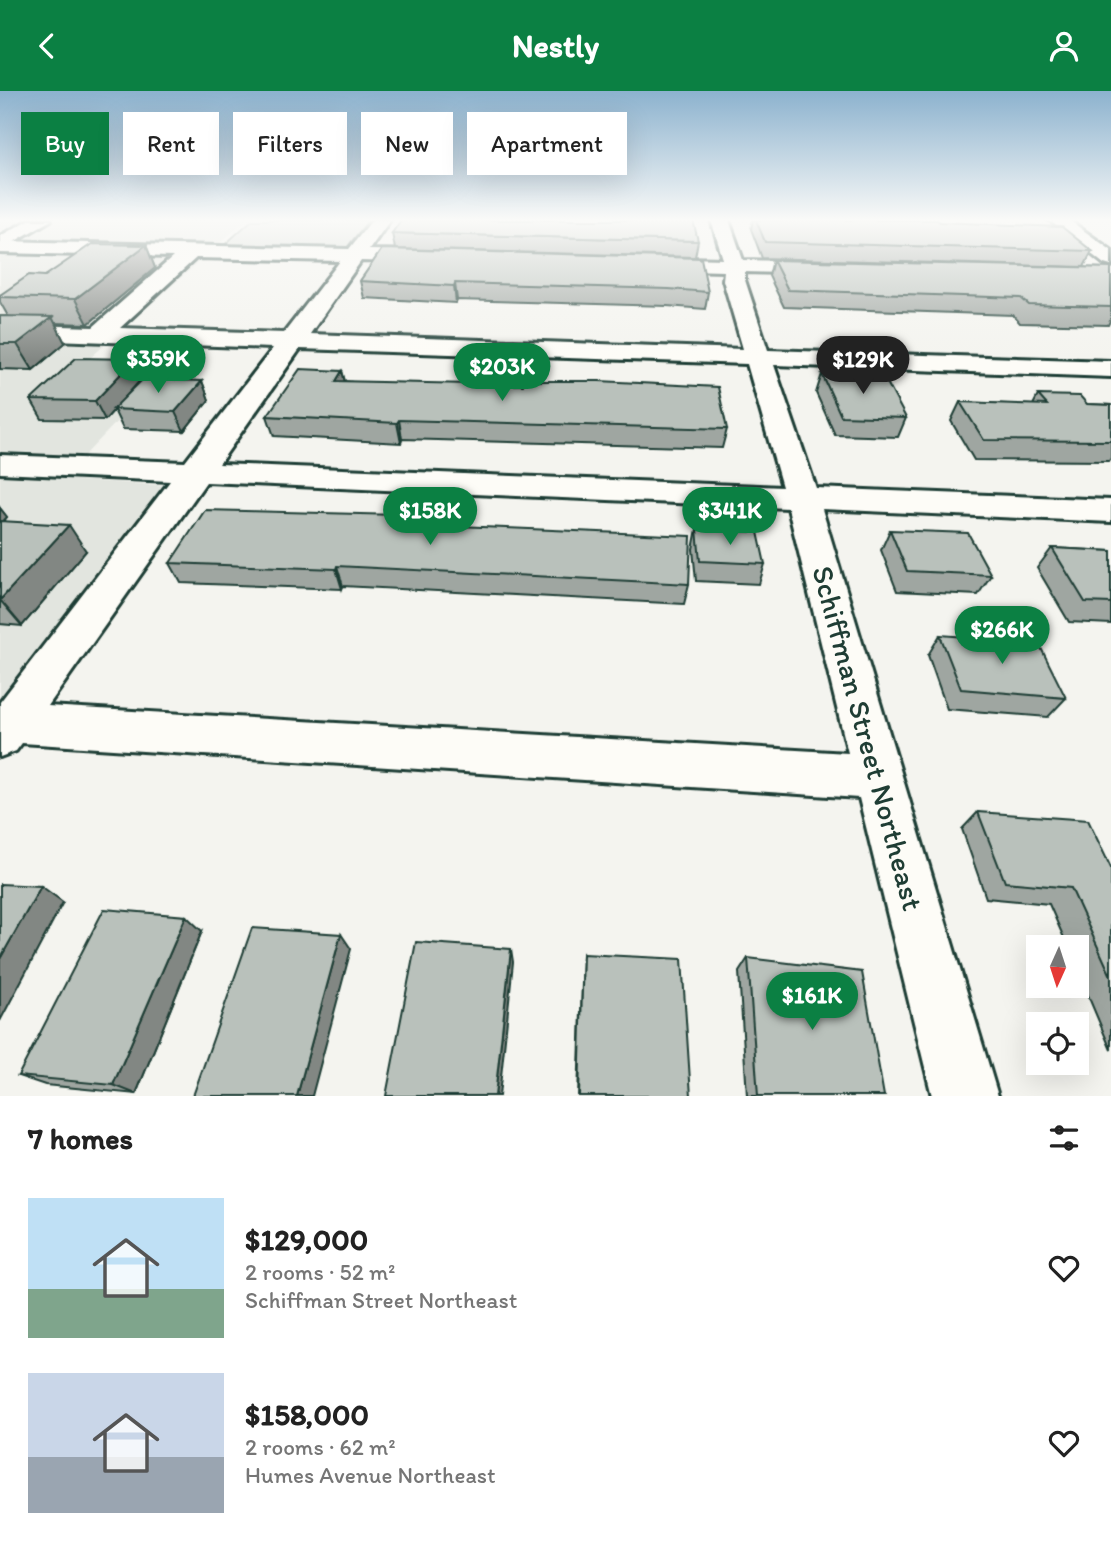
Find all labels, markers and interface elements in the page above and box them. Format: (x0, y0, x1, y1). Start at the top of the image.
icon: back (28, 27, 66, 65)
text: Nestly (512, 27, 599, 65)
icon: person (1045, 27, 1083, 65)
chip: Buy (21, 112, 109, 175)
chip: Rent (123, 112, 219, 175)
chip: Filters (233, 112, 347, 175)
chip: New (361, 112, 453, 175)
chip: Apartment (467, 112, 627, 175)
pin: $359K (109, 335, 207, 395)
pin: $129K (814, 337, 912, 396)
pin: $203K (453, 343, 551, 403)
text: $359K (127, 344, 190, 372)
text: $129K (832, 345, 894, 373)
text: $203K (469, 352, 535, 380)
pin: $158K (381, 487, 479, 547)
pin: $341K (681, 487, 779, 547)
text: $158K (399, 496, 461, 524)
text: $341K (698, 496, 762, 524)
street label: Schiffman Street Northeast (804, 562, 932, 914)
pin: $266K (953, 607, 1051, 666)
text: $266K (971, 615, 1033, 643)
north arrow (1026, 935, 1088, 997)
map controls (1026, 935, 1089, 1075)
pin: $161K (763, 972, 861, 1032)
text: $161K (782, 981, 842, 1009)
button: locate (1026, 1012, 1089, 1075)
icon: filters (1045, 1119, 1083, 1157)
text: 7 homes (28, 1120, 133, 1157)
text: $129,000 (245, 1221, 368, 1258)
icon: home (84, 1226, 168, 1310)
icon: heart (1045, 1249, 1083, 1287)
text: 2 rooms · 52 m² (245, 1258, 395, 1286)
text: Schiffman Street Northeast (245, 1286, 517, 1314)
text: $158,000 (245, 1396, 369, 1433)
icon: home (84, 1401, 168, 1485)
icon: heart (1045, 1424, 1083, 1462)
text: 2 rooms · 62 m² (245, 1433, 396, 1461)
text: Humes Avenue Northeast (245, 1461, 496, 1489)

